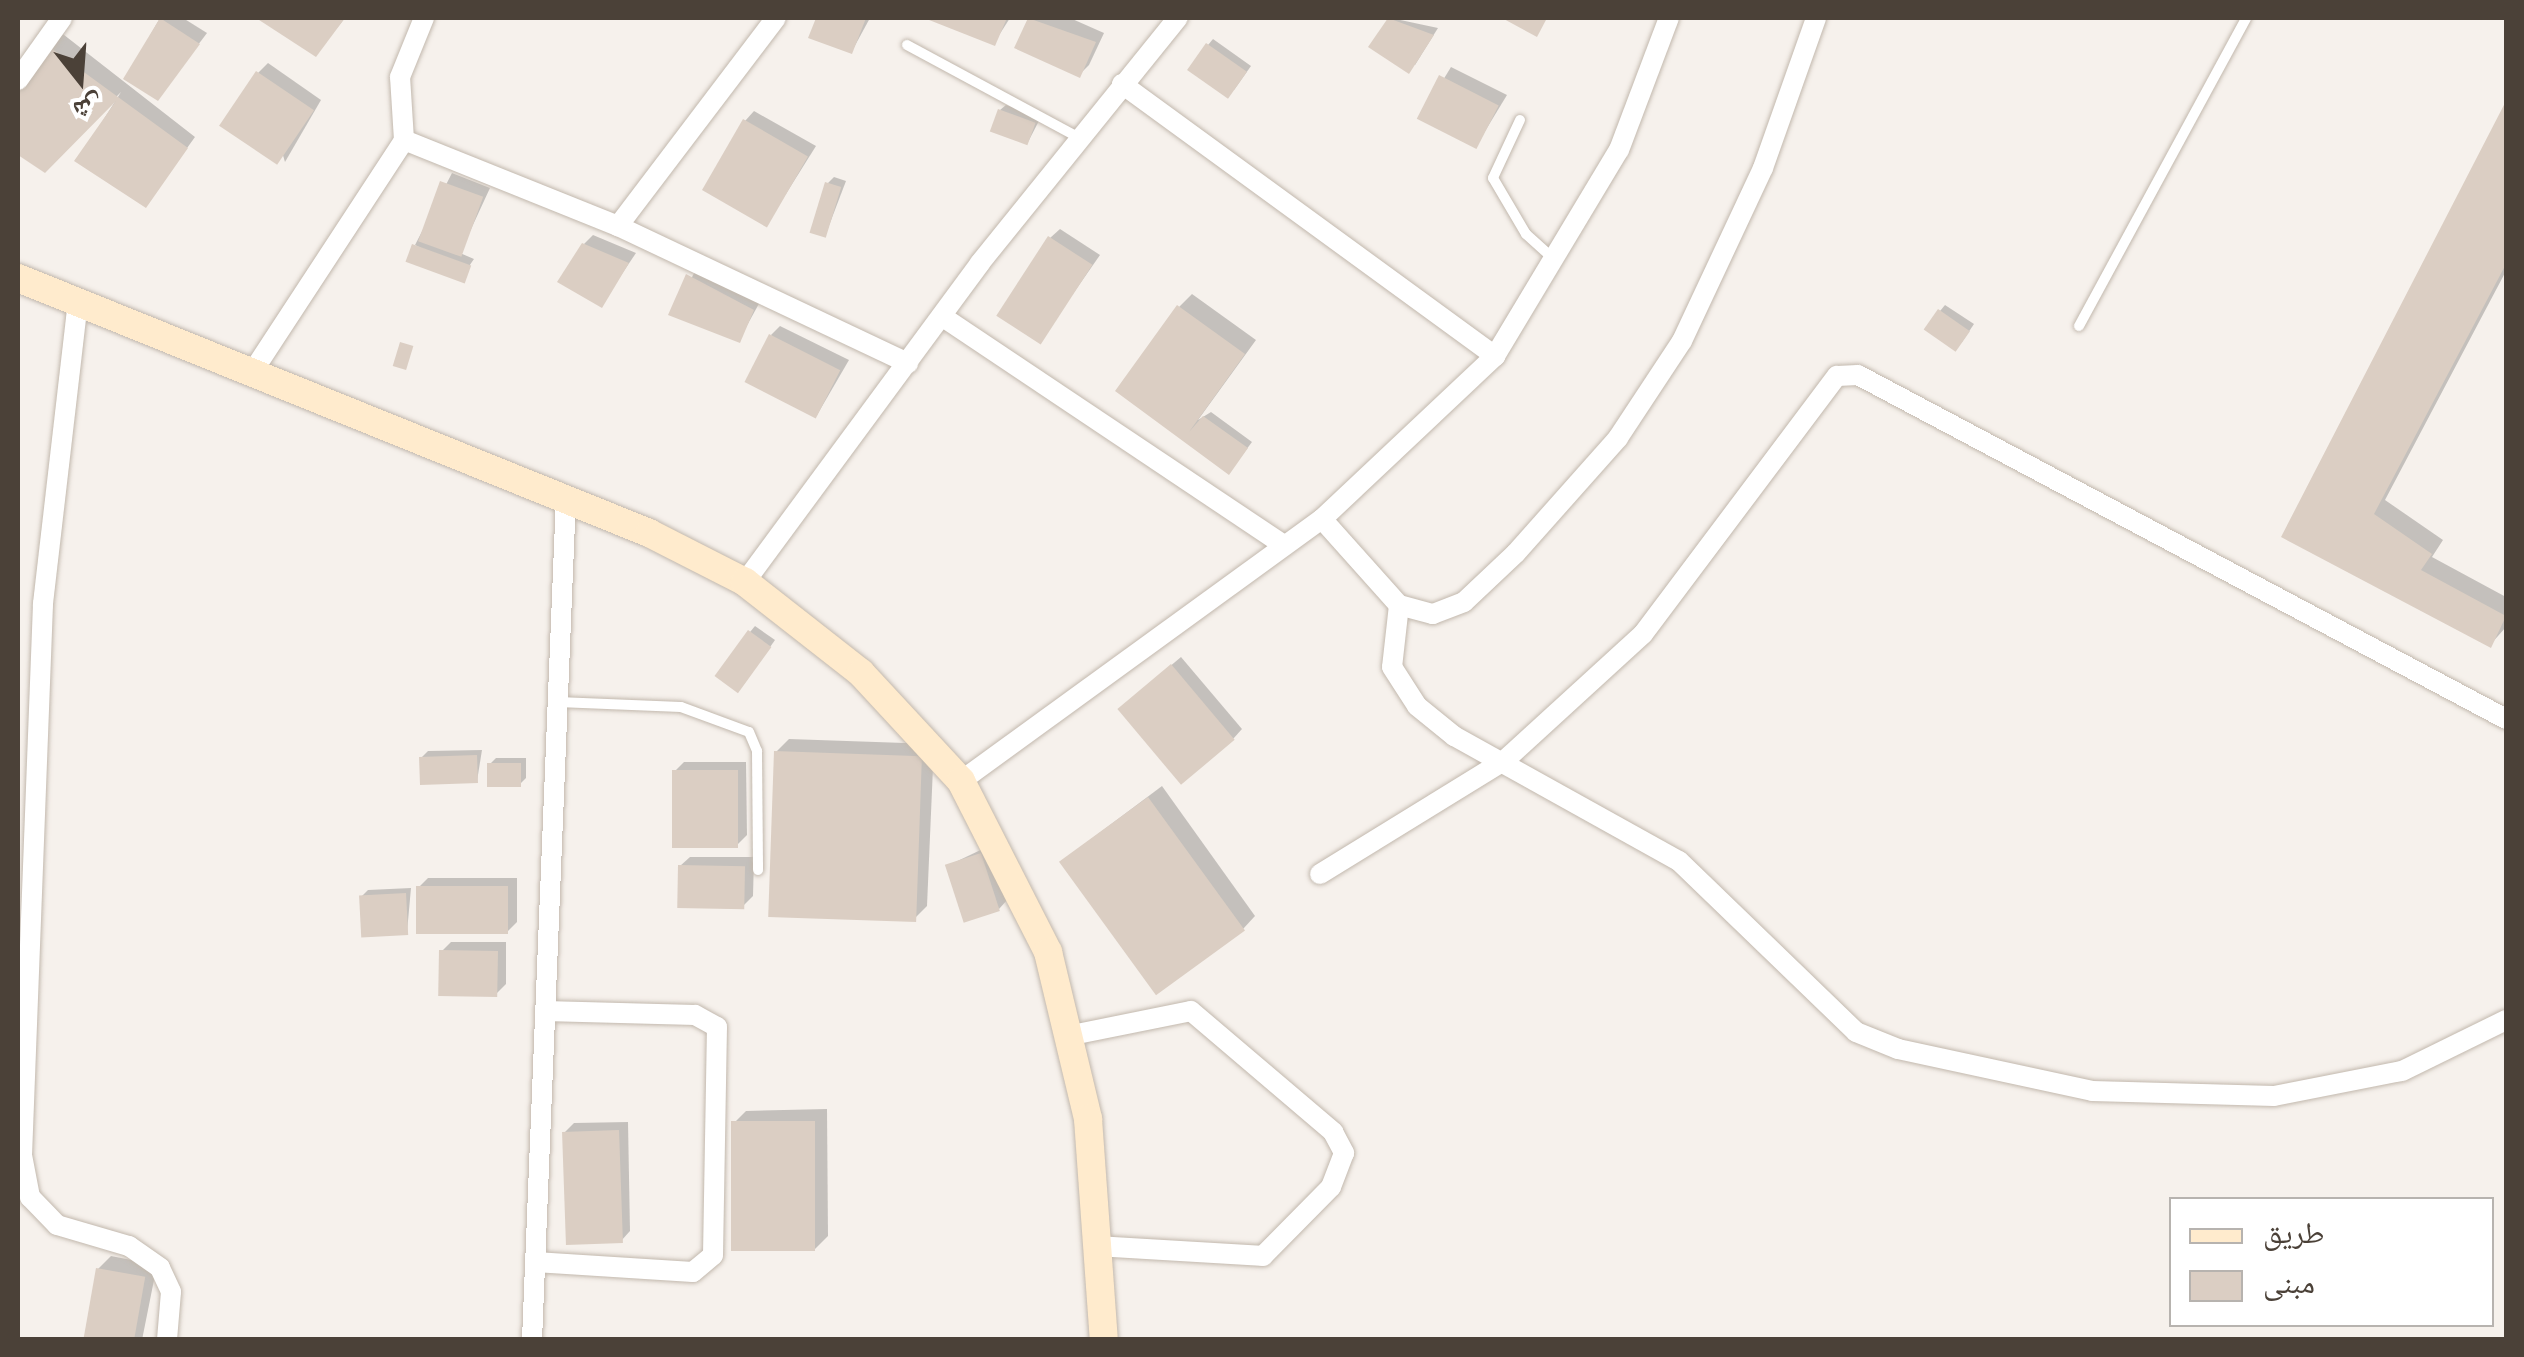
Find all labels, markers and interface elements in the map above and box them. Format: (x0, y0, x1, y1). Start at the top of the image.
north arrow (30, 30, 130, 130)
text: ش (69, 87, 108, 130)
legend (2169, 1197, 2494, 1327)
text: طريق (2263, 1213, 2324, 1252)
text: مبنى (2263, 1263, 2315, 1302)

